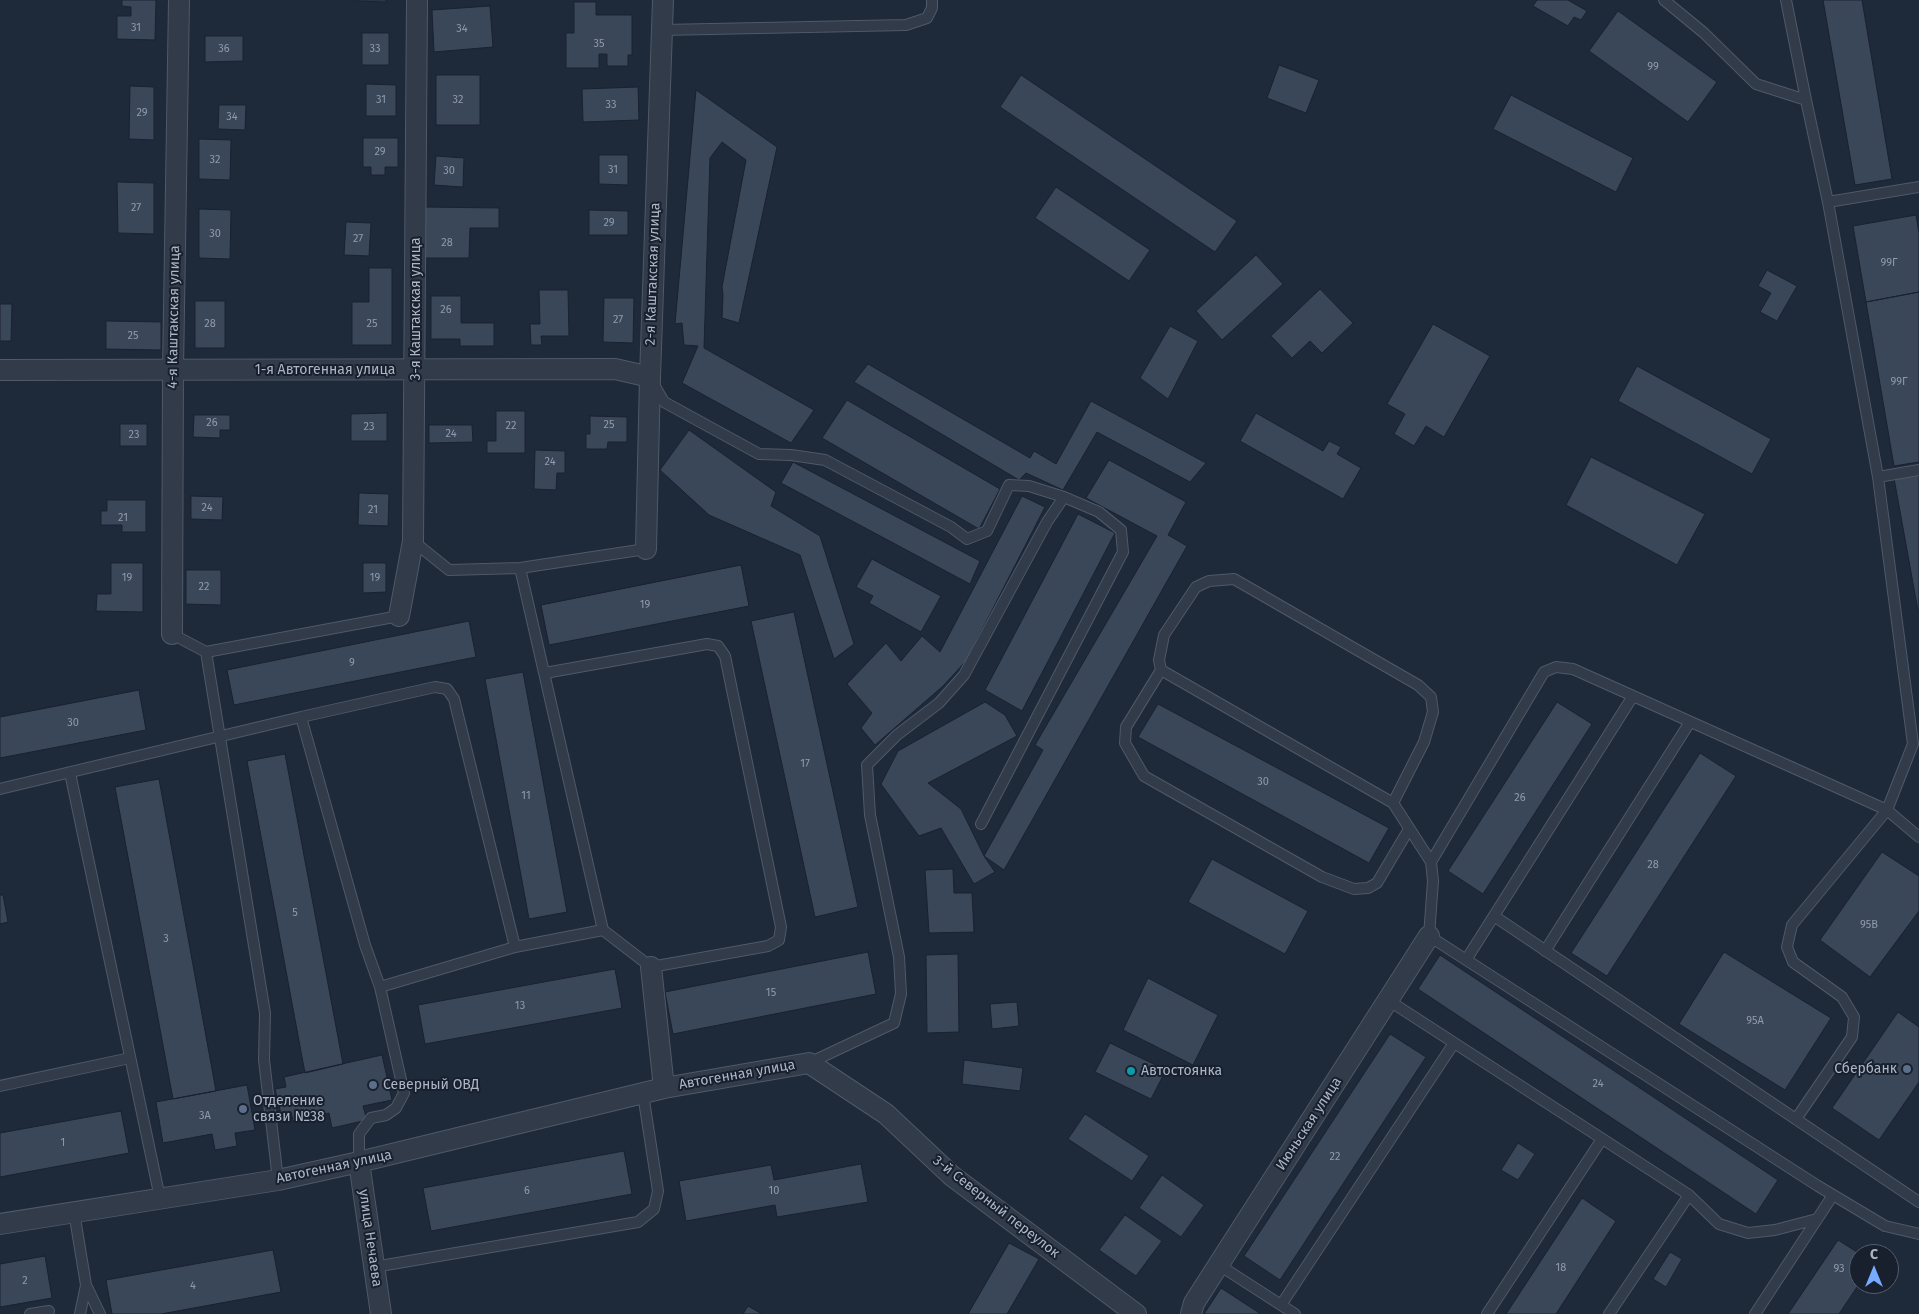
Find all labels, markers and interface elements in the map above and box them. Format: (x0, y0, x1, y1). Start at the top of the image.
house number: 31 (131, 21, 141, 35)
house number: 34 (456, 22, 468, 36)
house number: 35 (594, 37, 604, 51)
house number: 36 (218, 42, 230, 56)
house number: 33 (370, 42, 380, 56)
house number: 99 (1647, 60, 1659, 74)
house number: 31 (376, 93, 386, 107)
house number: 32 (453, 93, 463, 107)
house number: 33 (606, 98, 616, 112)
house number: 29 (136, 106, 148, 120)
house number: 34 (226, 110, 238, 124)
house number: 29 (374, 145, 386, 159)
house number: 32 (210, 153, 220, 167)
house number: 31 (608, 163, 618, 177)
house number: 30 (443, 164, 455, 178)
house number: 27 (131, 201, 141, 215)
street label: 2-я Каштакская улица (642, 202, 664, 346)
house number: 29 (603, 216, 615, 230)
house number: 30 (209, 227, 221, 241)
house number: 27 (353, 232, 363, 246)
house number: 28 (441, 236, 453, 250)
street label: 3-я Каштакская улица (408, 237, 424, 381)
street label: 4-я Каштакская улица (164, 245, 184, 389)
house number: 99Г (1880, 256, 1898, 270)
house number: 26 (440, 303, 452, 317)
house number: 27 (613, 313, 623, 327)
house number: 28 (204, 317, 216, 331)
house number: 25 (367, 317, 377, 331)
house number: 25 (128, 329, 138, 343)
street label: 1-я Автогенная улица (255, 362, 395, 378)
house number: 99Г (1890, 375, 1908, 389)
house number: 26 (206, 416, 218, 430)
house number: 25 (604, 418, 614, 432)
house number: 22 (506, 419, 516, 433)
house number: 23 (364, 420, 374, 434)
house number: 24 (446, 427, 456, 441)
house number: 23 (129, 428, 139, 442)
house number: 24 (545, 455, 555, 469)
house number: 24 (202, 501, 212, 515)
house number: 21 (368, 503, 378, 517)
house number: 21 (118, 511, 128, 525)
house number: 19 (122, 571, 132, 585)
house number: 19 (370, 571, 380, 585)
house number: 22 (199, 580, 209, 594)
house number: 19 (640, 598, 650, 612)
house number: 9 (349, 656, 355, 670)
house number: 30 (67, 716, 79, 730)
house number: 17 (800, 757, 810, 771)
house number: 30 (1257, 775, 1269, 789)
house number: 11 (521, 789, 531, 803)
house number: 26 (1514, 791, 1526, 805)
house number: 28 (1647, 858, 1659, 872)
house number: 5 (292, 906, 298, 920)
house number: 95В (1860, 918, 1878, 932)
house number: 3 (163, 932, 169, 946)
house number: 15 (766, 986, 776, 1000)
house number: 13 (515, 999, 525, 1013)
house number: 95А (1746, 1014, 1764, 1028)
street label: Автогенная улица (678, 1057, 796, 1093)
place label: Сбербанк (1834, 1061, 1897, 1077)
place label: Автостоянка (1141, 1063, 1222, 1079)
marker: Сбербанк (1901, 1063, 1913, 1075)
marker: Автостоянка (1125, 1065, 1137, 1077)
street label: Июньская улица (1273, 1074, 1345, 1174)
place label: Северный ОВД (383, 1077, 479, 1093)
house number: 24 (1593, 1077, 1603, 1091)
marker: Северный ОВД (367, 1079, 379, 1091)
place label: Отделение связи №38 (253, 1093, 325, 1126)
marker: Отделение связи №38 (237, 1103, 249, 1115)
house number: 3А (199, 1109, 211, 1123)
house number: 1 (61, 1136, 65, 1150)
street label: Автогенная улица (275, 1147, 393, 1187)
house number: 22 (1330, 1150, 1340, 1164)
street label: 3-й Северный переулок (929, 1152, 1063, 1262)
house number: 6 (524, 1184, 530, 1198)
house number: 10 (769, 1184, 779, 1198)
street label: улица Нечаева (355, 1188, 385, 1288)
north arrow (1849, 1244, 1899, 1294)
text: С (1870, 1246, 1878, 1263)
house number: 18 (1556, 1261, 1566, 1275)
house number: 93 (1833, 1262, 1845, 1276)
house number: 2 (22, 1274, 28, 1288)
house number: 4 (190, 1279, 196, 1293)

